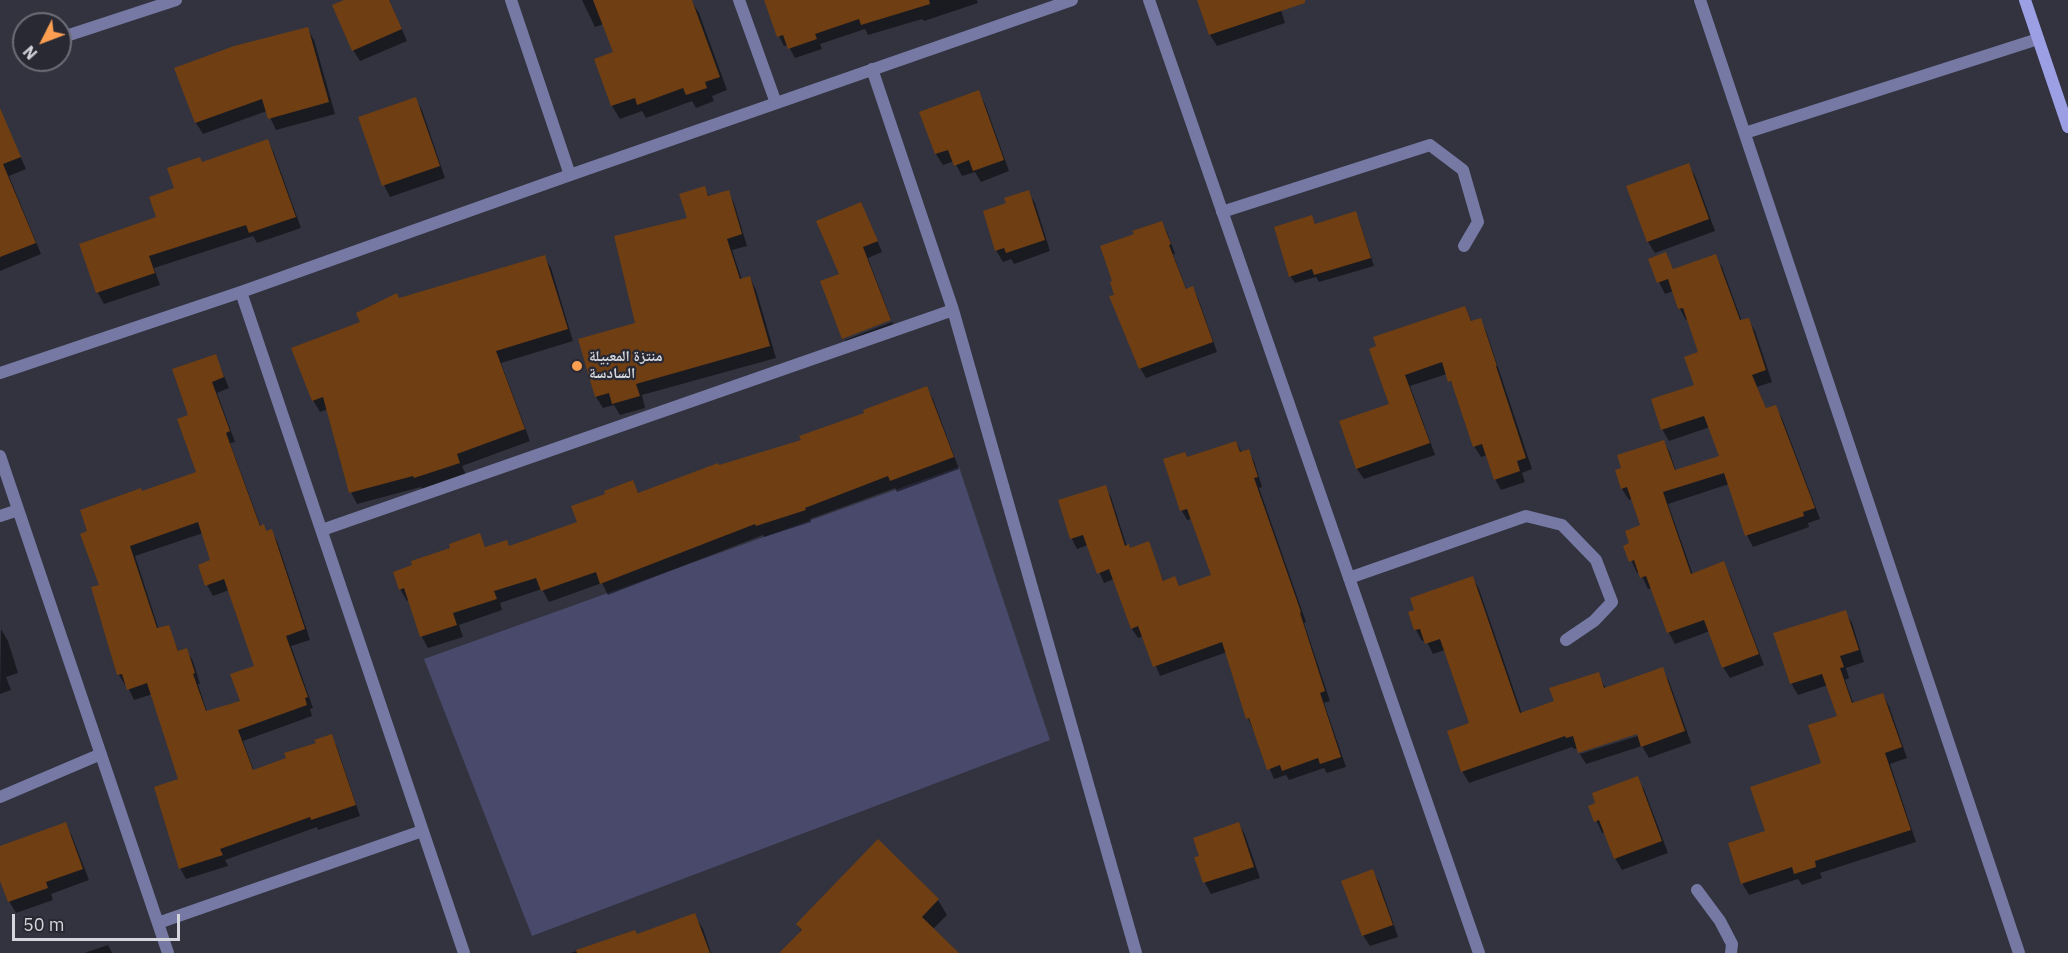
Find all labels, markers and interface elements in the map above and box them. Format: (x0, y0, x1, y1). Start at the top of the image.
north arrow (12, 12, 72, 72)
text: N (19, 42, 41, 64)
place label: منتزة المعبيلة السادسة (589, 348, 663, 383)
marker: منتزة المعبيلة السادسة (570, 359, 584, 373)
scale bar (15, 902, 183, 940)
text: 50 m (23, 913, 65, 936)

